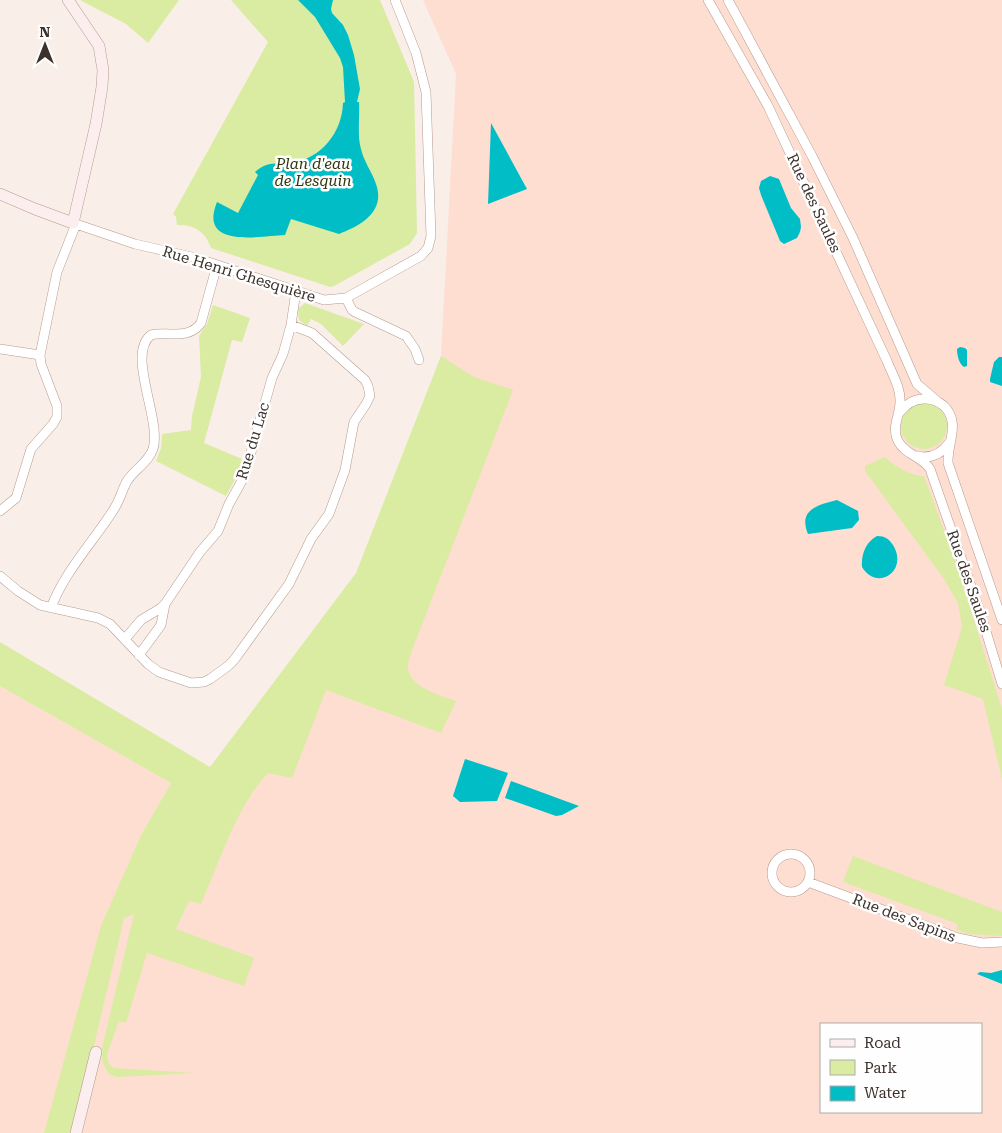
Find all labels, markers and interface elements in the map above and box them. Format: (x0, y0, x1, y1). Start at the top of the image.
north arrow (20, 20, 70, 70)
text: N (40, 24, 51, 40)
street label: Rue des Saules (783, 151, 845, 255)
park label: Plan d'eau de Lesquin (274, 155, 352, 190)
street label: Rue Henri Ghesquière (160, 242, 318, 306)
street label: Rue du Lac (233, 400, 273, 482)
street label: Rue des Saules (943, 527, 995, 635)
street label: Rue des Sapins (850, 890, 958, 946)
legend (820, 1023, 982, 1113)
text: Road (864, 1034, 901, 1052)
text: Park (864, 1059, 898, 1077)
text: Water (864, 1084, 906, 1102)

